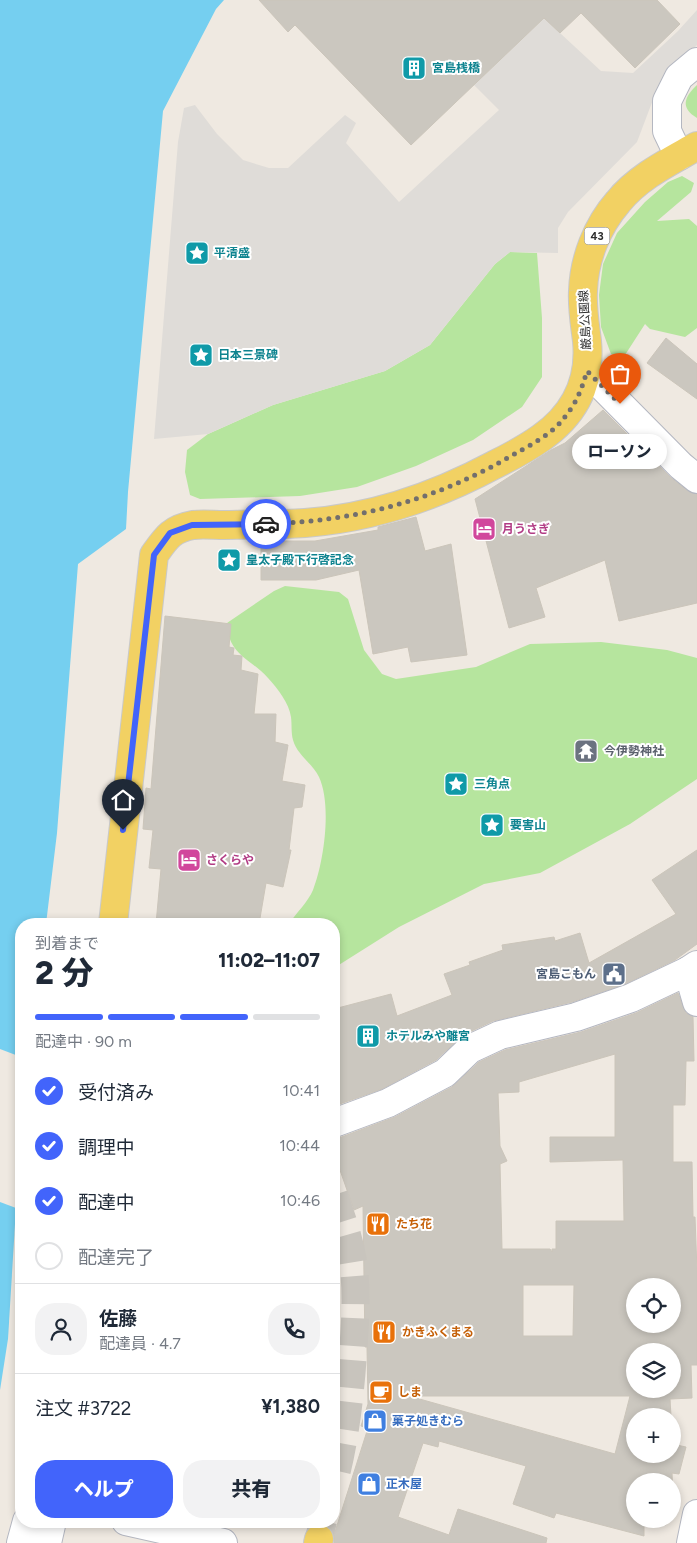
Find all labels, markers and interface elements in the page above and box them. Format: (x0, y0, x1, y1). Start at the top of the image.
building icon: 宮島桟橋 (401, 55, 427, 81)
place label: 宮島桟橋 (432, 61, 481, 75)
road number: 43 (584, 228, 610, 245)
place icon: 平清盛 (184, 240, 210, 266)
place label: 平清盛 (214, 246, 250, 260)
street label: 厳島公園線 (576, 290, 594, 350)
place icon: 日本三景碑 (188, 342, 214, 368)
place label: 日本三景碑 (218, 348, 278, 362)
pin (599, 353, 641, 404)
icon: bag (606, 360, 634, 388)
callout: ローソン (572, 434, 668, 469)
text: ローソン (587, 442, 652, 461)
courier (241, 499, 291, 549)
icon: car (252, 510, 280, 538)
hotel icon: 月うさぎ (471, 516, 497, 542)
place label: 月うさぎ (502, 522, 550, 536)
place icon: 皇太子殿下行啓記念 (216, 547, 242, 573)
place label: 皇太子殿下行啓記念 (246, 553, 354, 567)
temple icon: 今伊勢神社 (573, 738, 599, 764)
place label: 今伊勢神社 (604, 744, 664, 758)
place icon: 三角点 (443, 771, 469, 797)
place label: 三角点 (474, 777, 510, 791)
pin (102, 779, 144, 830)
icon: home (109, 786, 137, 814)
place icon: 要害山 (479, 812, 505, 838)
place label: 要害山 (510, 818, 546, 832)
hotel icon: さくらや (176, 847, 202, 873)
place label: さくらや (206, 853, 254, 867)
text: 到着まで (35, 934, 99, 953)
text: 11:02–11:07 (218, 949, 320, 972)
text: 2 分 (35, 954, 93, 992)
public building icon: 宮島こもん (601, 961, 627, 987)
place label: 宮島こもん (536, 967, 596, 981)
building icon: ホテルみや離宮 (355, 1023, 381, 1049)
place label: ホテルみや離宮 (386, 1029, 470, 1043)
text: 配達中 · 90 m (35, 1032, 132, 1051)
icon: check (35, 1077, 63, 1105)
text: 受付済み (78, 1081, 154, 1104)
text: 10:41 (283, 1081, 320, 1100)
icon: check (35, 1132, 63, 1160)
text: 調理中 (78, 1136, 135, 1159)
text: 10:44 (279, 1136, 320, 1155)
icon: check (35, 1187, 63, 1215)
text: 配達中 (78, 1191, 135, 1214)
text: 10:46 (280, 1191, 320, 1210)
restaurant icon: たち花 (365, 1211, 391, 1237)
place label: たち花 (396, 1217, 432, 1231)
text: 配達完了 (78, 1246, 154, 1269)
map controls (626, 1278, 681, 1528)
button: locate (626, 1278, 681, 1333)
button: person (35, 1303, 87, 1355)
button: phone (268, 1303, 320, 1355)
text: 佐藤 (99, 1307, 137, 1330)
restaurant icon: かきふくまる (371, 1319, 397, 1345)
place label: かきふくまる (402, 1325, 474, 1339)
text: 配達員 · 4.7 (99, 1334, 181, 1353)
button: layers (626, 1343, 681, 1398)
cafe icon: しま (368, 1379, 394, 1405)
place label: しま (398, 1385, 422, 1399)
text: ¥1,380 (261, 1395, 320, 1418)
text: 注文 #3722 (35, 1397, 131, 1420)
shop icon: 菓子処きむら (362, 1408, 388, 1434)
button: + (626, 1408, 681, 1463)
place label: 菓子処きむら (392, 1414, 464, 1428)
button: ヘルプ (35, 1460, 173, 1518)
button: 共有 (183, 1460, 320, 1518)
shop icon: 正木屋 (356, 1471, 382, 1497)
button: − (626, 1473, 681, 1528)
place label: 正木屋 (386, 1477, 422, 1491)

